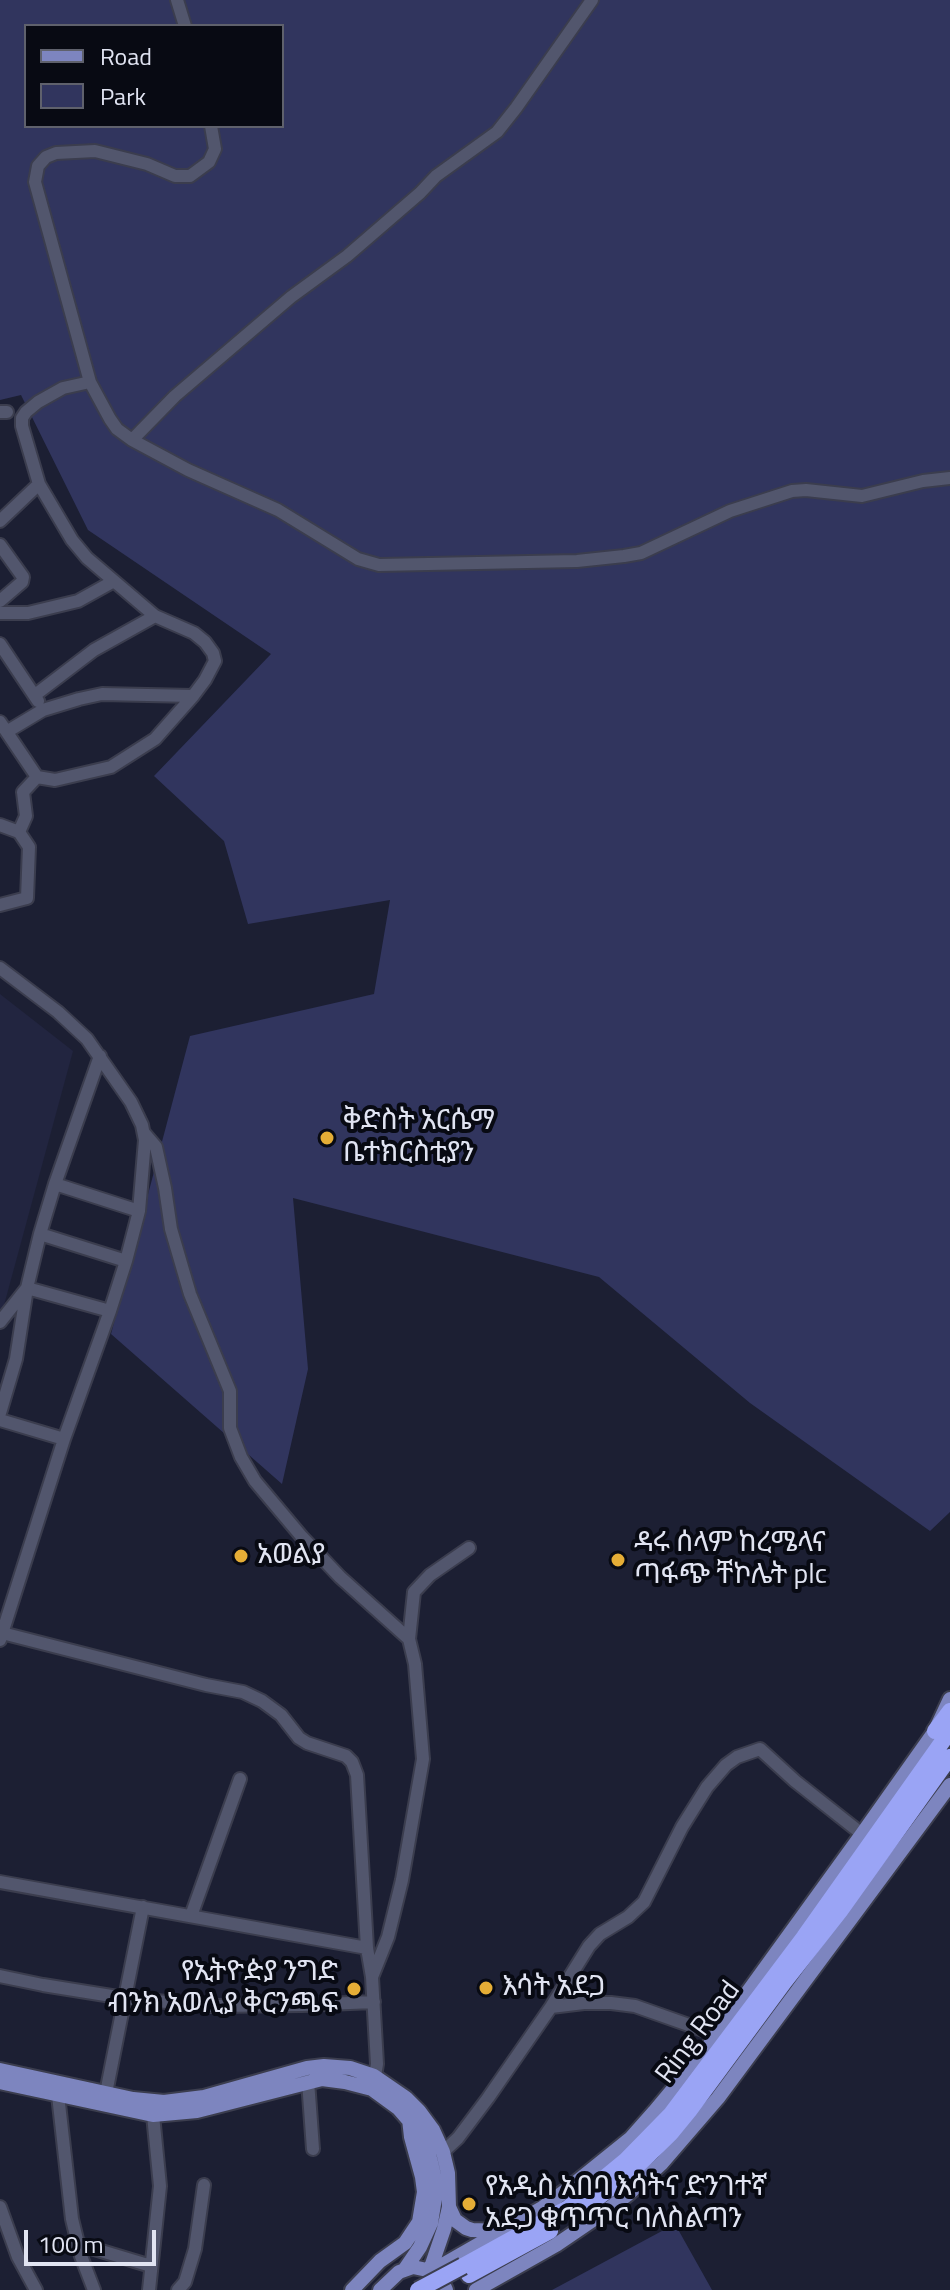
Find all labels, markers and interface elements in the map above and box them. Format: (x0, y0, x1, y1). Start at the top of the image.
legend (24, 24, 284, 128)
text: Road (100, 38, 152, 74)
text: Park (100, 78, 146, 114)
place label: ቅድስት አርሴማ ቤተክርስቲያን (343, 1105, 495, 1171)
marker: ቅድስት አርሴማ ቤተክርስቲያን (318, 1129, 336, 1147)
place label: ዳሩ ሰላም ከረሜላና ጣፋጭ ቸኮሌት plc (634, 1527, 827, 1593)
place label: አወልያ (257, 1539, 325, 1573)
marker: አወልያ (232, 1547, 250, 1565)
marker: ዳሩ ሰላም ከረሜላና ጣፋጭ ቸኮሌት plc (609, 1551, 627, 1569)
place label: የኢትዮዽያ ንግድ ብንክ አወሊያ ቅርንጫፍ (108, 1956, 338, 2022)
place label: እሳት አደጋ (502, 1971, 606, 2005)
street label: Ring Road (650, 1975, 748, 2091)
marker: እሳት አደጋ (477, 1979, 495, 1997)
marker: የኢትዮዽያ ንግድ ብንክ አወሊያ ቅርንጫፍ (345, 1980, 363, 1998)
place label: የአዲስ አበባ እሳትና ድንገተኛ አደጋ ቁጥጥር ባለስልጣን (485, 2171, 767, 2237)
marker: የአዲስ አበባ እሳትና ድንገተኛ አደጋ ቁጥጥር ባለስልጣን (460, 2195, 478, 2213)
scale bar (28, 2214, 160, 2264)
text: 100 m (38, 2226, 104, 2262)

